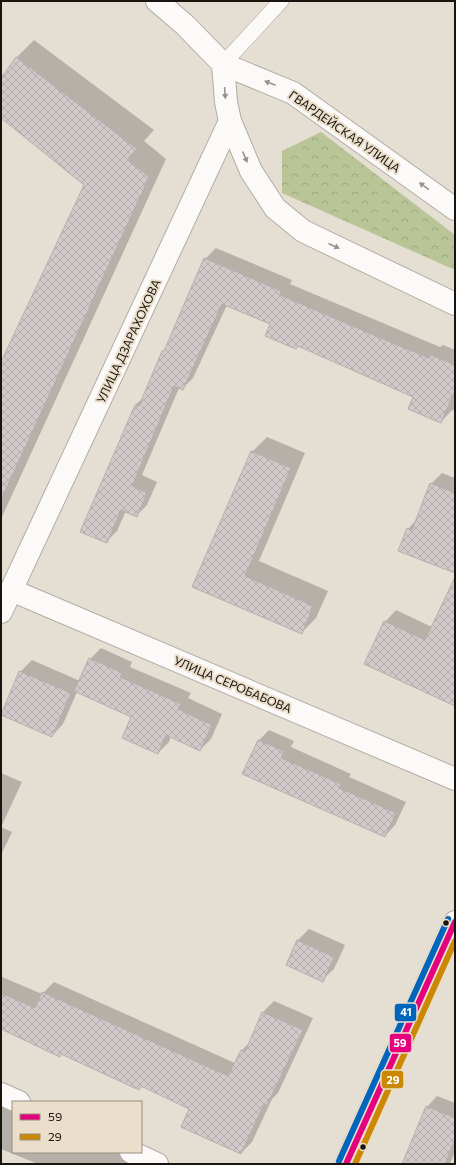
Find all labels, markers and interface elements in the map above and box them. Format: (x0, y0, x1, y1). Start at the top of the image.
one-way arrow (263, 79, 275, 85)
one-way arrow (221, 87, 228, 99)
street label: ГВАРДЕЙСКАЯ УЛИЦА (287, 87, 403, 175)
one-way arrow (242, 152, 248, 163)
one-way arrow (418, 182, 429, 190)
one-way arrow (328, 243, 340, 249)
street label: УЛИЦА ДЗАРАХОХОВА (93, 277, 163, 405)
street label: УЛИЦА СЕРОБАБОВА (172, 653, 294, 715)
unlabelled marker (441, 918, 451, 928)
line badge: 41 (394, 1003, 417, 1022)
text: 41 (400, 1005, 412, 1018)
line badge: 59 (389, 1033, 412, 1053)
text: 59 (393, 1036, 407, 1049)
line badge: 29 (381, 1070, 404, 1089)
text: 29 (387, 1073, 400, 1086)
legend (12, 1101, 142, 1153)
text: 59 (48, 1109, 62, 1123)
text: 29 (48, 1129, 62, 1143)
unlabelled marker (358, 1142, 368, 1152)

